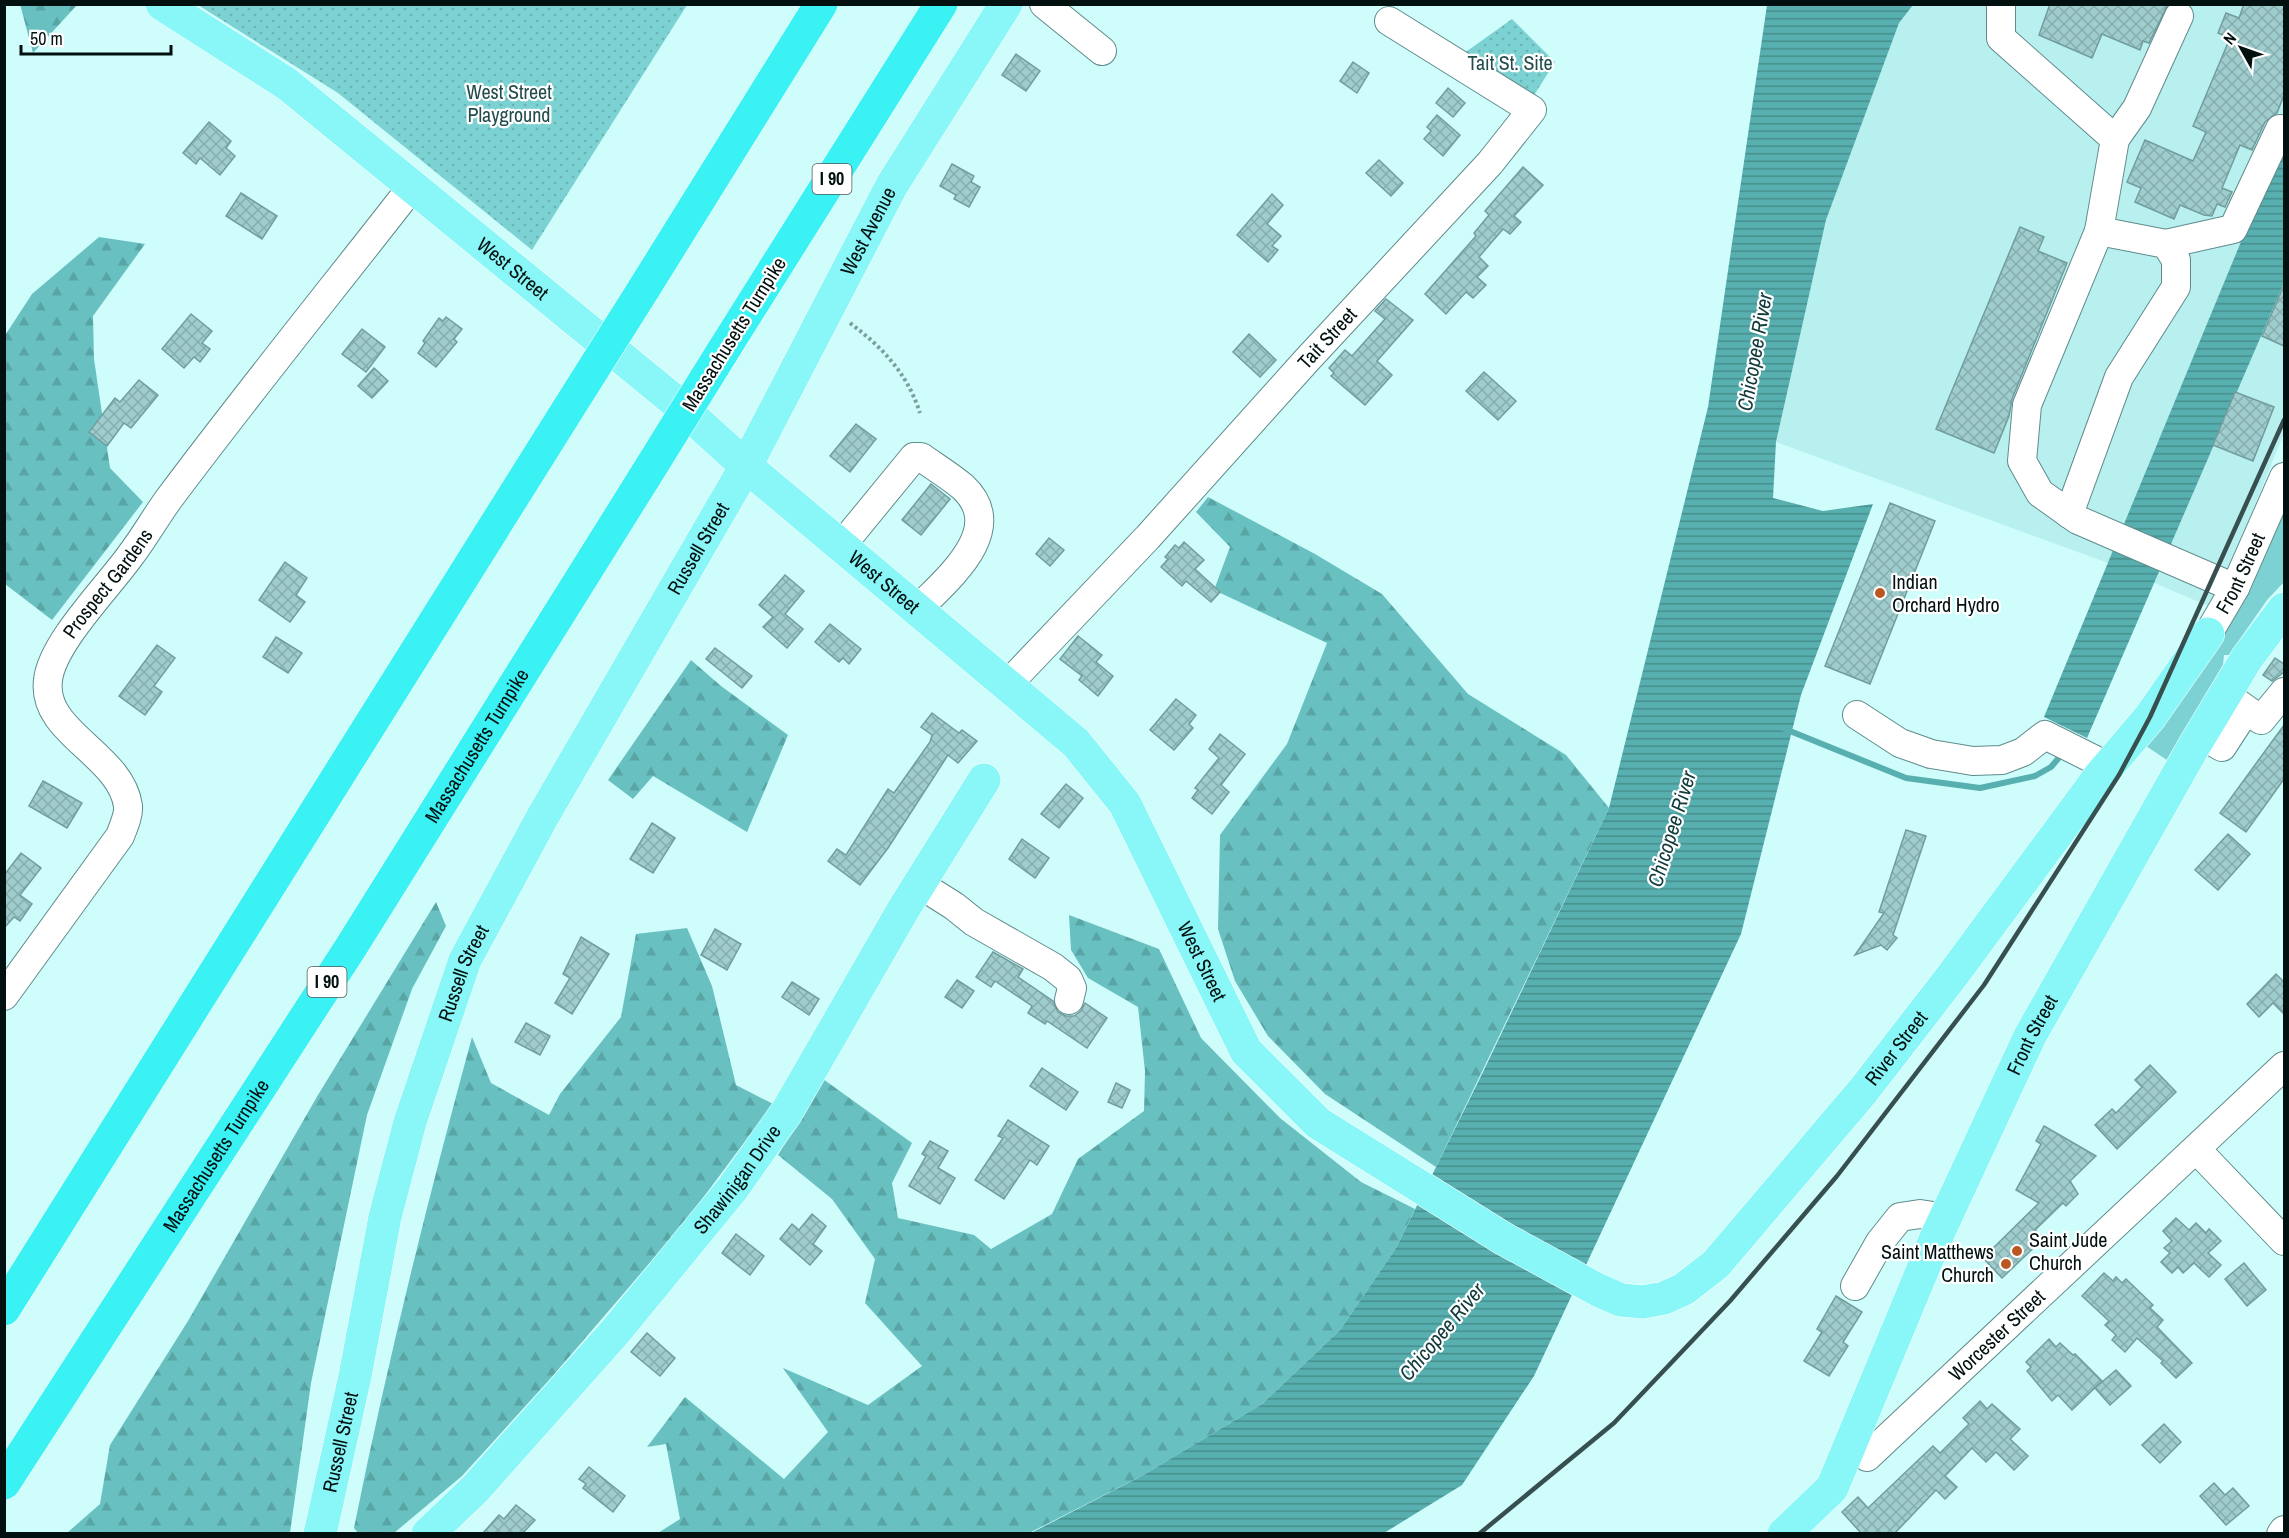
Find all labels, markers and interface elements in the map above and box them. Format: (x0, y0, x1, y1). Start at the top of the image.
scale bar (21, 18, 171, 56)
north arrow (2211, 18, 2271, 78)
text: 50 m (30, 26, 63, 51)
text: N (2218, 28, 2241, 49)
park label: Tait St. Site (1467, 49, 1553, 76)
park label: West Street Playground (466, 78, 552, 128)
road number: I 90 (812, 164, 852, 194)
street label: West Avenue (833, 182, 902, 280)
street label: West Street (471, 231, 555, 306)
street label: Massachusetts Turnpike (675, 252, 792, 416)
water label: Chicopee River (1730, 289, 1779, 413)
street label: Tait Street (1291, 301, 1363, 375)
street label: Russell Street (660, 497, 735, 599)
street label: Prospect Gardens (56, 523, 159, 643)
street label: Front Street (2209, 528, 2271, 618)
street label: West Street (843, 544, 926, 620)
place label: Indian Orchard Hydro (1892, 568, 2000, 618)
marker: Indian Orchard Hydro (1873, 586, 1887, 600)
street label: Massachusetts Turnpike (418, 663, 535, 828)
water label: Chicopee River (1640, 766, 1703, 890)
street label: West Street (1172, 917, 1234, 1006)
street label: Russell Street (431, 919, 495, 1025)
road number: I 90 (308, 967, 346, 997)
street label: Front Street (2000, 989, 2064, 1079)
street label: River Street (1858, 1005, 1933, 1091)
street label: Massachusetts Turnpike (156, 1074, 275, 1237)
street label: Shawinigan Drive (687, 1119, 787, 1239)
place label: Saint Jude Church (2029, 1226, 2107, 1276)
place label: Saint Matthews Church (1881, 1238, 1994, 1288)
marker: Saint Jude Church (2010, 1244, 2024, 1258)
marker: Saint Matthews Church (1999, 1257, 2013, 1271)
water label: Chicopee River (1392, 1276, 1492, 1387)
street label: Worcester Street (1942, 1283, 2051, 1387)
street label: Russell Street (316, 1389, 364, 1495)

